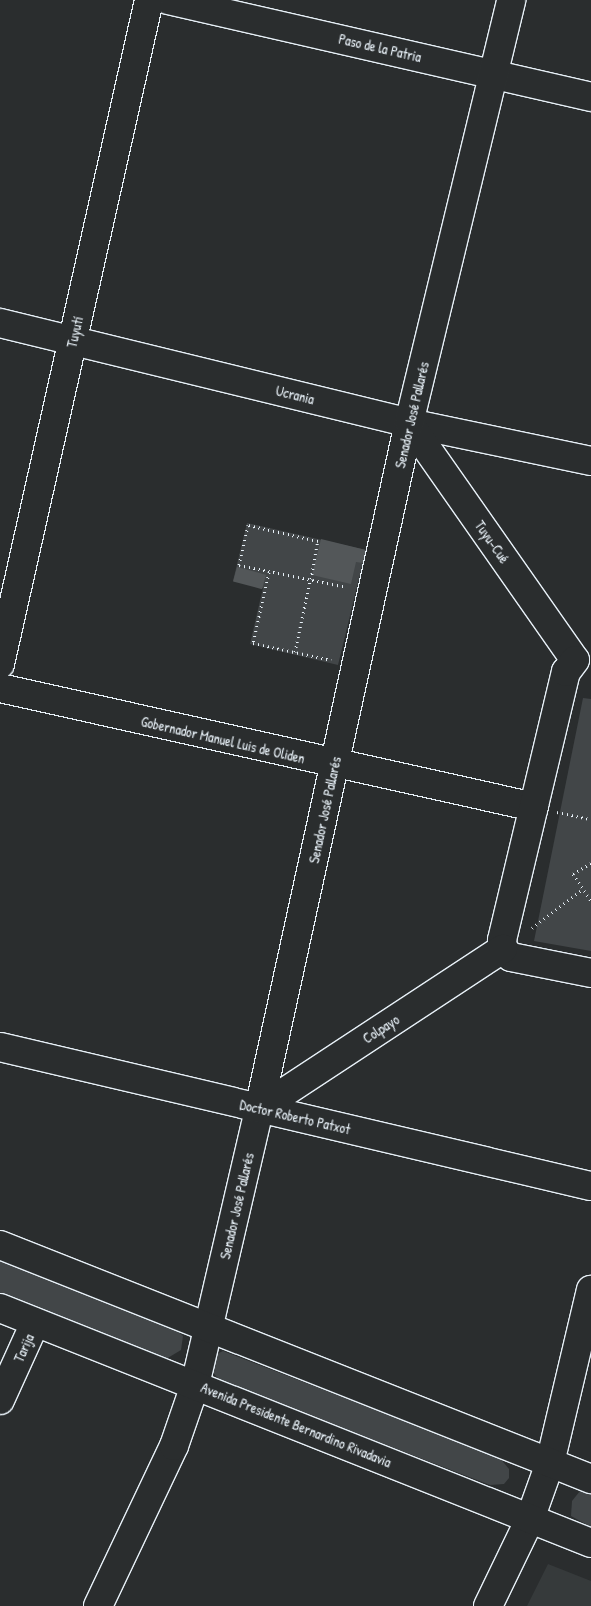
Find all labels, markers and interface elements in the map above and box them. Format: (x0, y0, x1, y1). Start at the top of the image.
street label: Paso de la Patria (337, 30, 423, 66)
street label: Tuyutí (63, 315, 87, 349)
street label: Senador José Pallarés (392, 360, 432, 470)
street label: Ucrania (274, 382, 316, 408)
street label: Tuyu-Cué (471, 517, 513, 567)
street label: Gobernador Manuel Luis de Oliden (139, 713, 307, 767)
street label: Senador José Pallarés (305, 755, 345, 865)
street label: Colpayo (360, 1011, 402, 1047)
street label: Doctor Roberto Patxot (238, 1096, 352, 1138)
street label: Senador José Pallarés (217, 1151, 257, 1261)
street label: Tarija (10, 1331, 38, 1365)
street label: Avenida Presidente Bernardino Rivadavia (198, 1379, 394, 1471)

